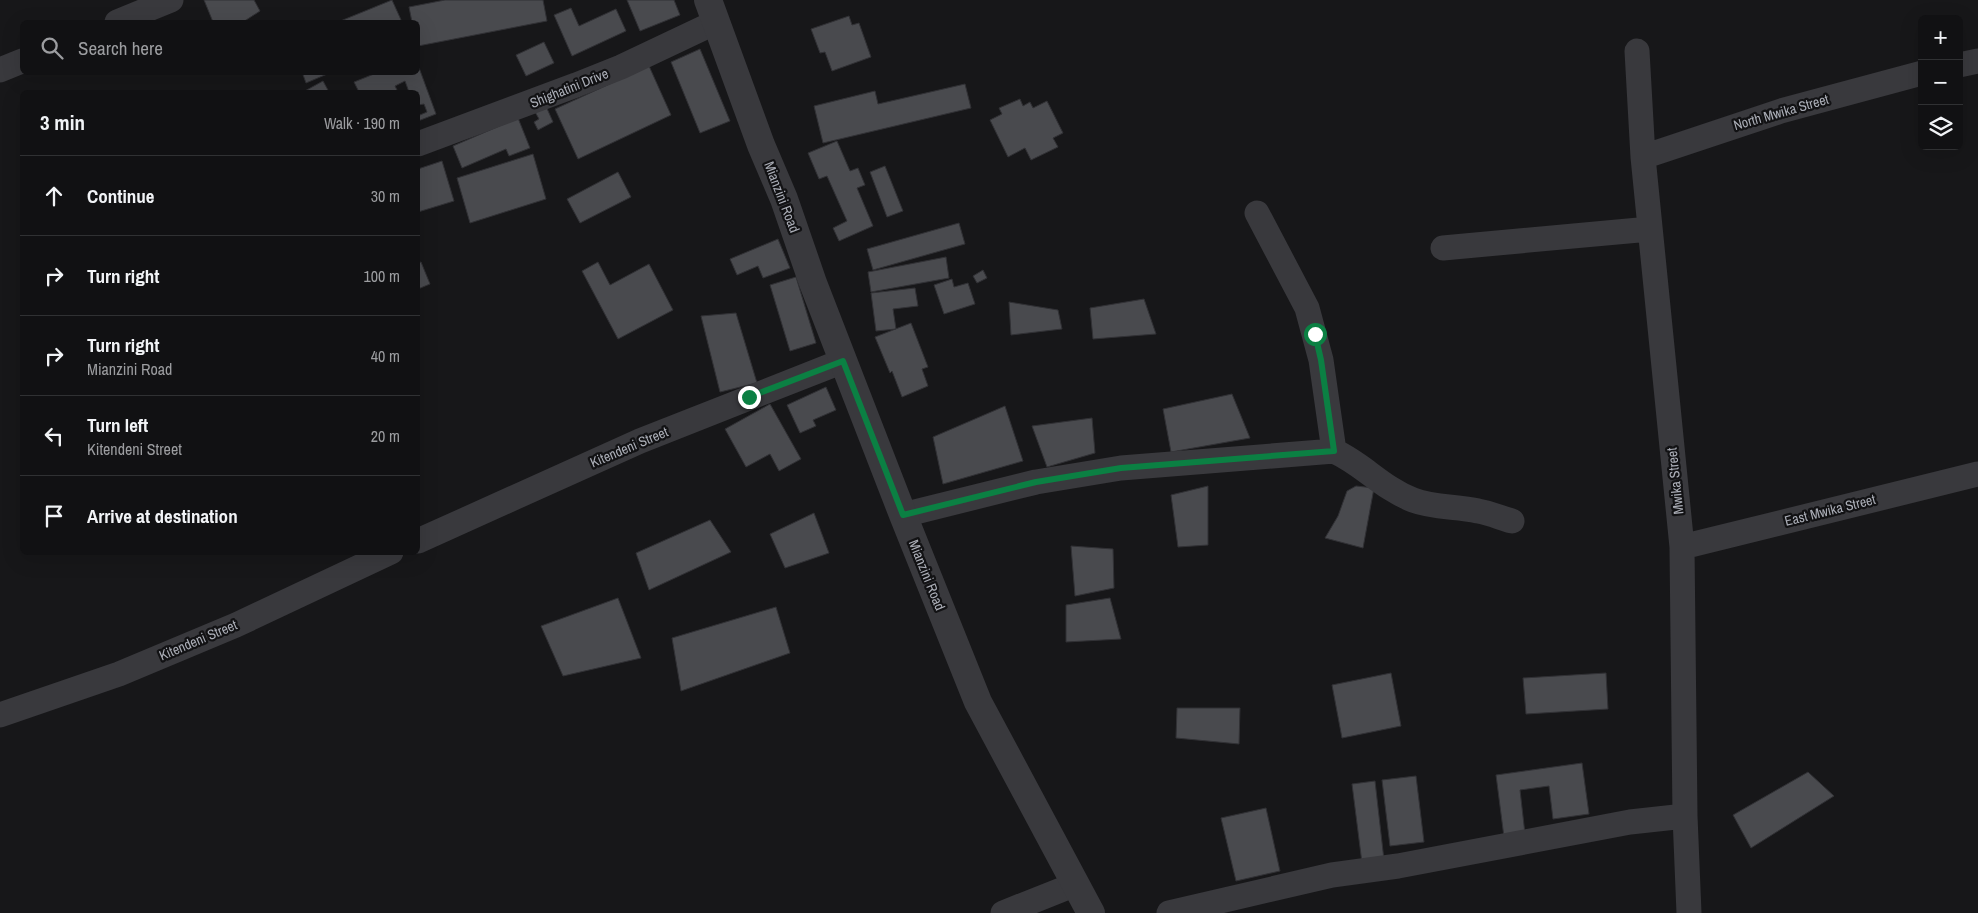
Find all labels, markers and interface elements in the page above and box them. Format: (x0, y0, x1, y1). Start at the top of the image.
map controls (1918, 15, 1963, 150)
button: + (1918, 15, 1963, 60)
search box (20, 20, 420, 75)
icon: search (38, 34, 66, 62)
text: Search here (78, 35, 163, 61)
button: − (1918, 60, 1963, 105)
street label: Shighatini Drive (527, 64, 611, 112)
street label: North Mwika Street (1731, 90, 1831, 134)
button: layers (1918, 105, 1963, 150)
text: 3 min (40, 108, 85, 137)
text: Walk · 190 m (324, 112, 400, 134)
street label: Mianzini Road (760, 159, 804, 235)
icon: ahead (40, 182, 68, 210)
text: Continue (87, 183, 155, 209)
text: 30 m (371, 185, 400, 207)
icon: right (40, 262, 68, 290)
text: Turn right (87, 263, 159, 289)
text: 100 m (364, 265, 400, 287)
route start (1304, 323, 1327, 346)
text: Turn right (87, 332, 159, 358)
icon: right (40, 342, 68, 370)
text: 40 m (371, 345, 400, 367)
text: Mianzini Road (87, 358, 172, 380)
route end (738, 386, 761, 409)
text: Turn left (87, 412, 148, 438)
icon: left (40, 422, 68, 450)
street label: Kitendeni Street (587, 423, 671, 471)
text: 20 m (371, 425, 400, 447)
text: Kitendeni Street (87, 438, 182, 460)
street label: Mwika Street (1663, 447, 1687, 515)
street label: East Mwika Street (1783, 490, 1877, 530)
icon: arrive (40, 502, 68, 530)
text: Arrive at destination (87, 503, 238, 529)
street label: Mianzini Road (905, 537, 949, 613)
street label: Kitendeni Street (156, 616, 240, 664)

